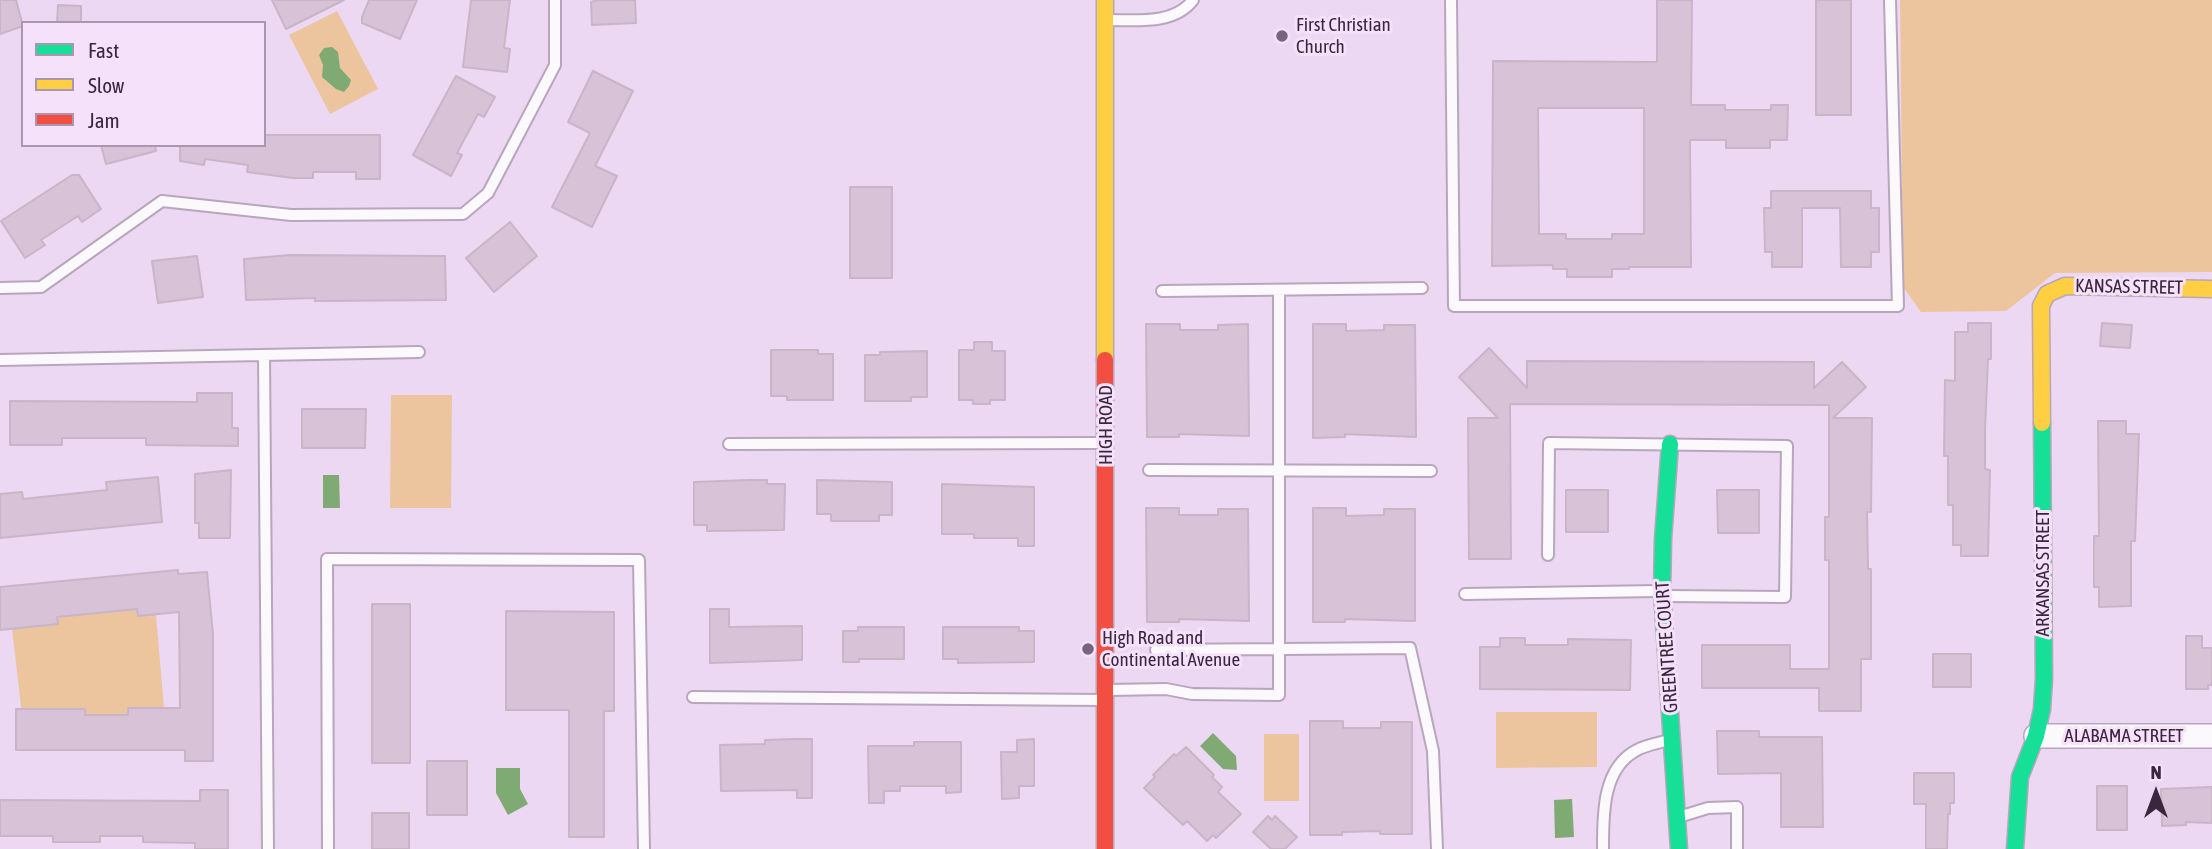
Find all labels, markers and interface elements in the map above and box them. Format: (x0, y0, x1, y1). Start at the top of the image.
place label: First Christian Church (1296, 14, 1391, 58)
legend (21, 21, 266, 147)
marker: First Christian Church (1274, 28, 1290, 44)
text: Fast (88, 38, 119, 62)
text: Slow (88, 73, 124, 97)
text: Jam (88, 108, 120, 132)
street label: KANSAS STREET (2075, 275, 2183, 299)
street label: HIGH ROAD (1095, 385, 1117, 465)
street label: ARKANSAS STREET (2032, 510, 2054, 636)
street label: GREENTREE COURT (1651, 580, 1683, 714)
place label: High Road and Continental Avenue (1102, 627, 1240, 671)
marker: High Road and Continental Avenue (1080, 641, 1096, 657)
street label: ALABAMA STREET (2064, 725, 2184, 747)
north arrow (2121, 758, 2191, 828)
text: N (2150, 761, 2162, 783)

